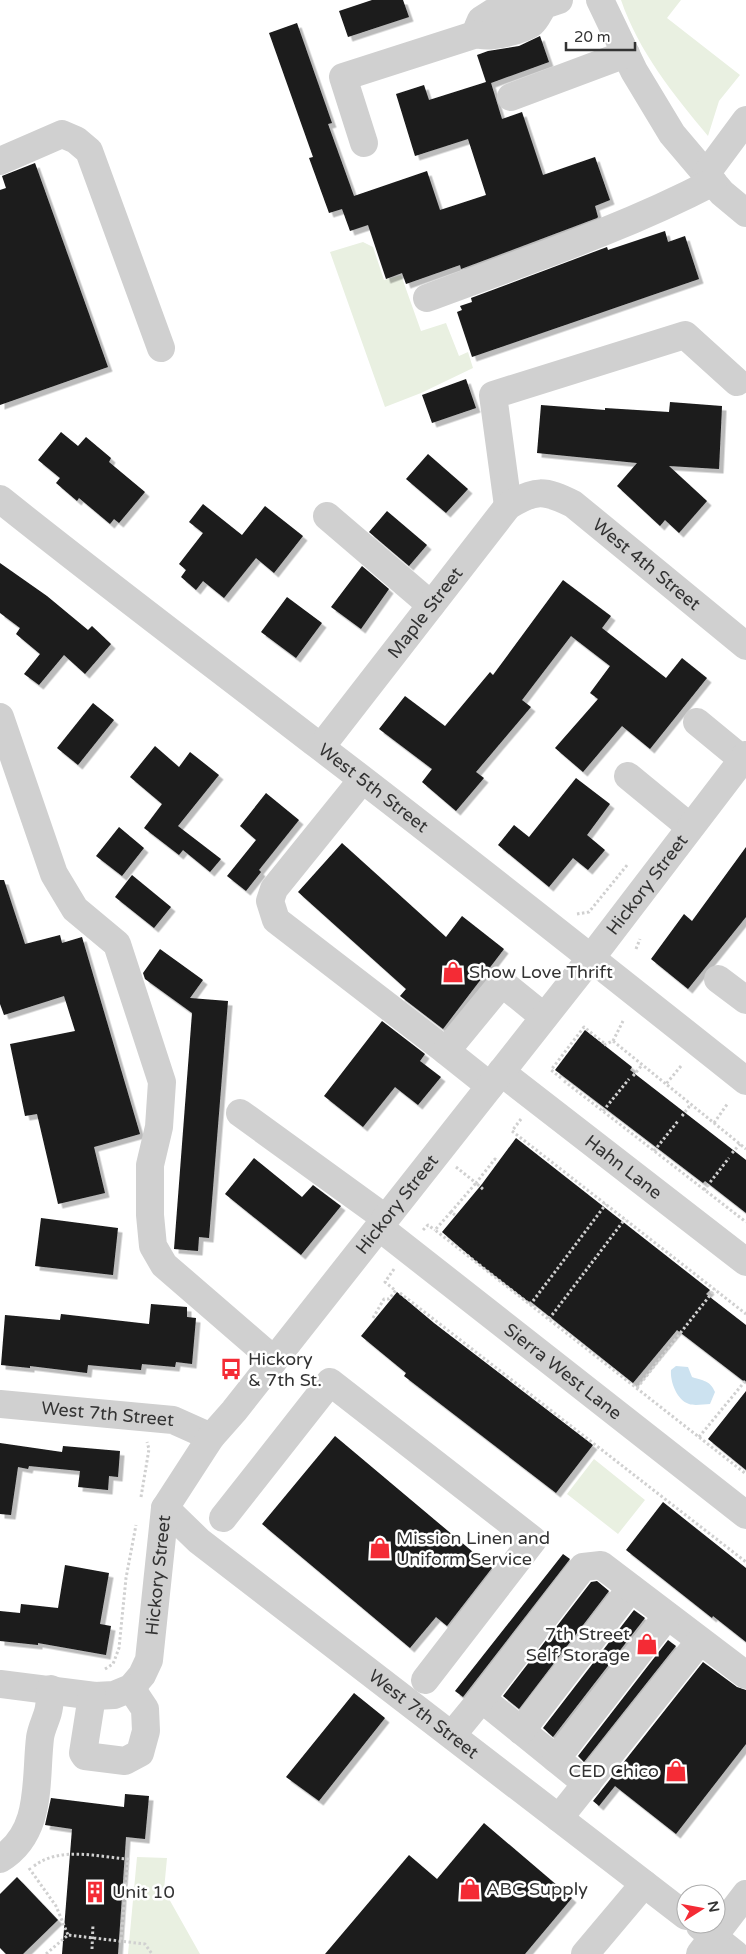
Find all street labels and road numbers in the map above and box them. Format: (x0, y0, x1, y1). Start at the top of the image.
street label: West 4th Street (588, 514, 705, 615)
street label: Maple Street (383, 562, 468, 663)
street label: West 5th Street (314, 738, 433, 837)
street label: Hickory Street (602, 830, 693, 939)
street label: Hahn Lane (580, 1130, 667, 1204)
street label: Hickory Street (351, 1150, 443, 1259)
street label: Sierra West Lane (500, 1318, 626, 1424)
street label: West 7th Street (40, 1397, 175, 1431)
street label: Hickory Street (141, 1514, 175, 1636)
street label: West 7th Street (364, 1665, 483, 1763)

